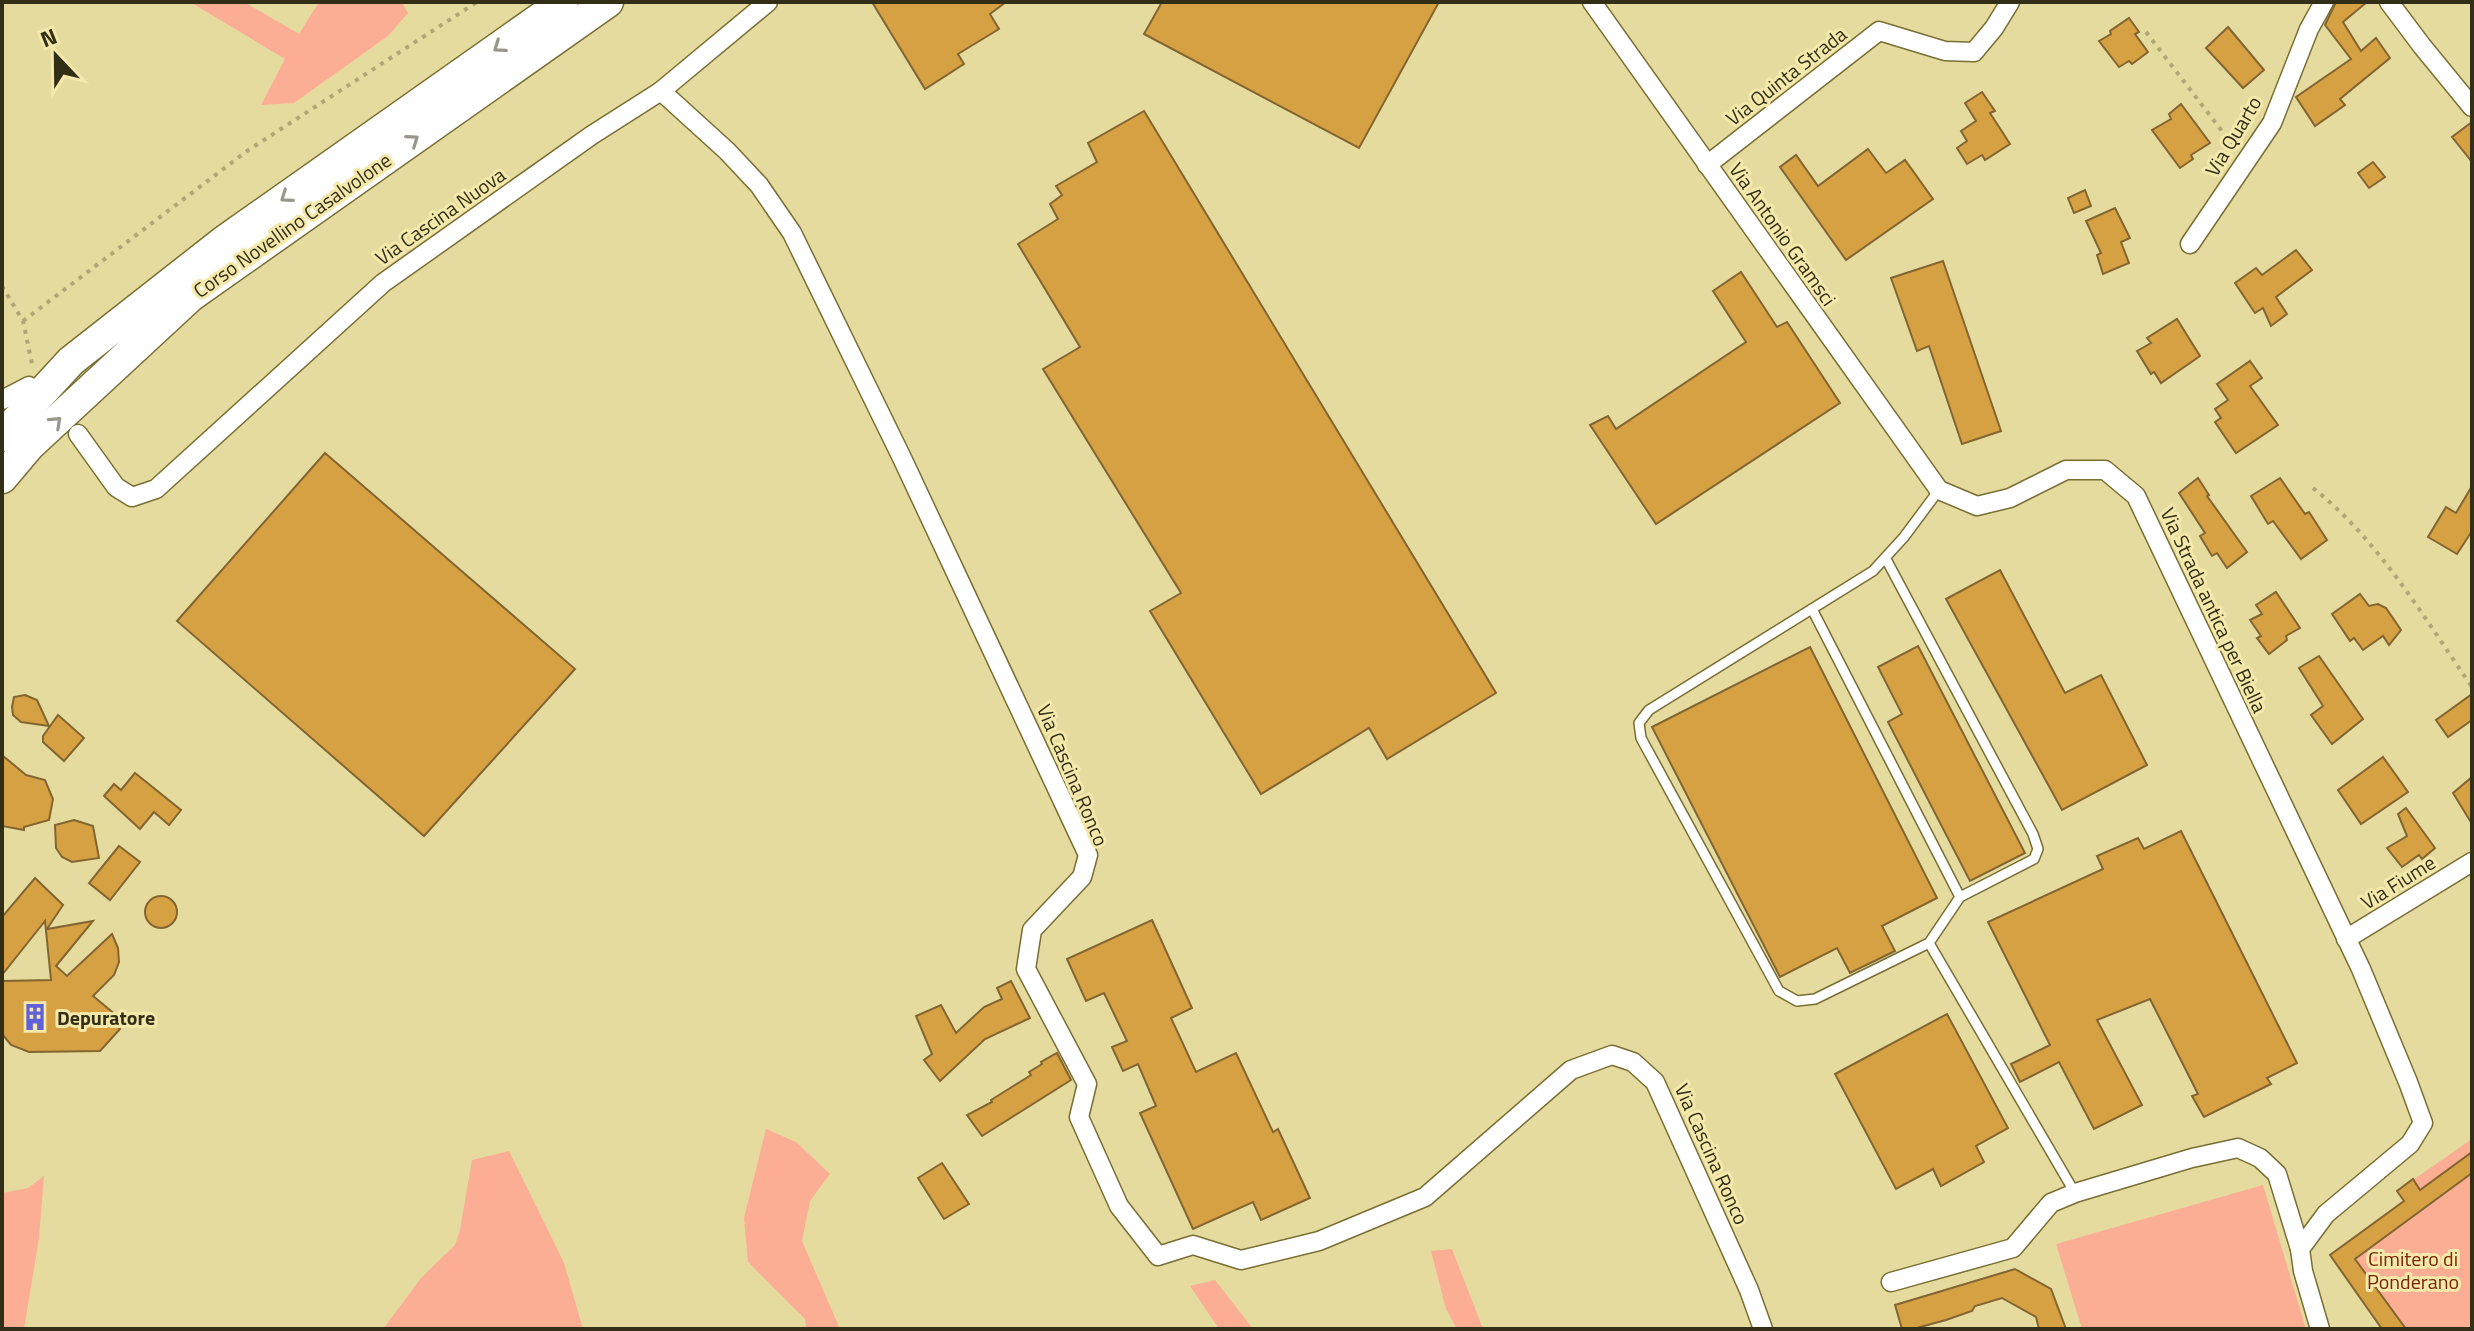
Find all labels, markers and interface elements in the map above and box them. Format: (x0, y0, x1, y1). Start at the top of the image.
north arrow (16, 16, 96, 96)
text: N (35, 19, 62, 56)
street label: Via Quinta Strada (1719, 19, 1853, 133)
one-way arrow (494, 37, 508, 52)
street label: Via Quarto (2197, 90, 2269, 182)
one-way arrow (404, 135, 418, 150)
street label: Corso Novellino Casalvolone (186, 145, 398, 305)
street label: Via Antonio Gramsci (1722, 156, 1844, 312)
street label: Via Cascina Nuova (368, 159, 512, 273)
one-way arrow (281, 187, 295, 202)
one-way arrow (47, 416, 61, 431)
street label: Via Strada antica per Biella (2153, 502, 2275, 718)
street label: Via Cascina Ronco (1029, 699, 1117, 851)
street label: Via Fiume (2355, 847, 2441, 917)
building icon: Depuratore (20, 1002, 50, 1032)
place label: Depuratore (57, 1002, 155, 1033)
street label: Via Cascina Ronco (1667, 1078, 1757, 1230)
park label: Cimitero di Ponderano (2367, 1243, 2459, 1297)

